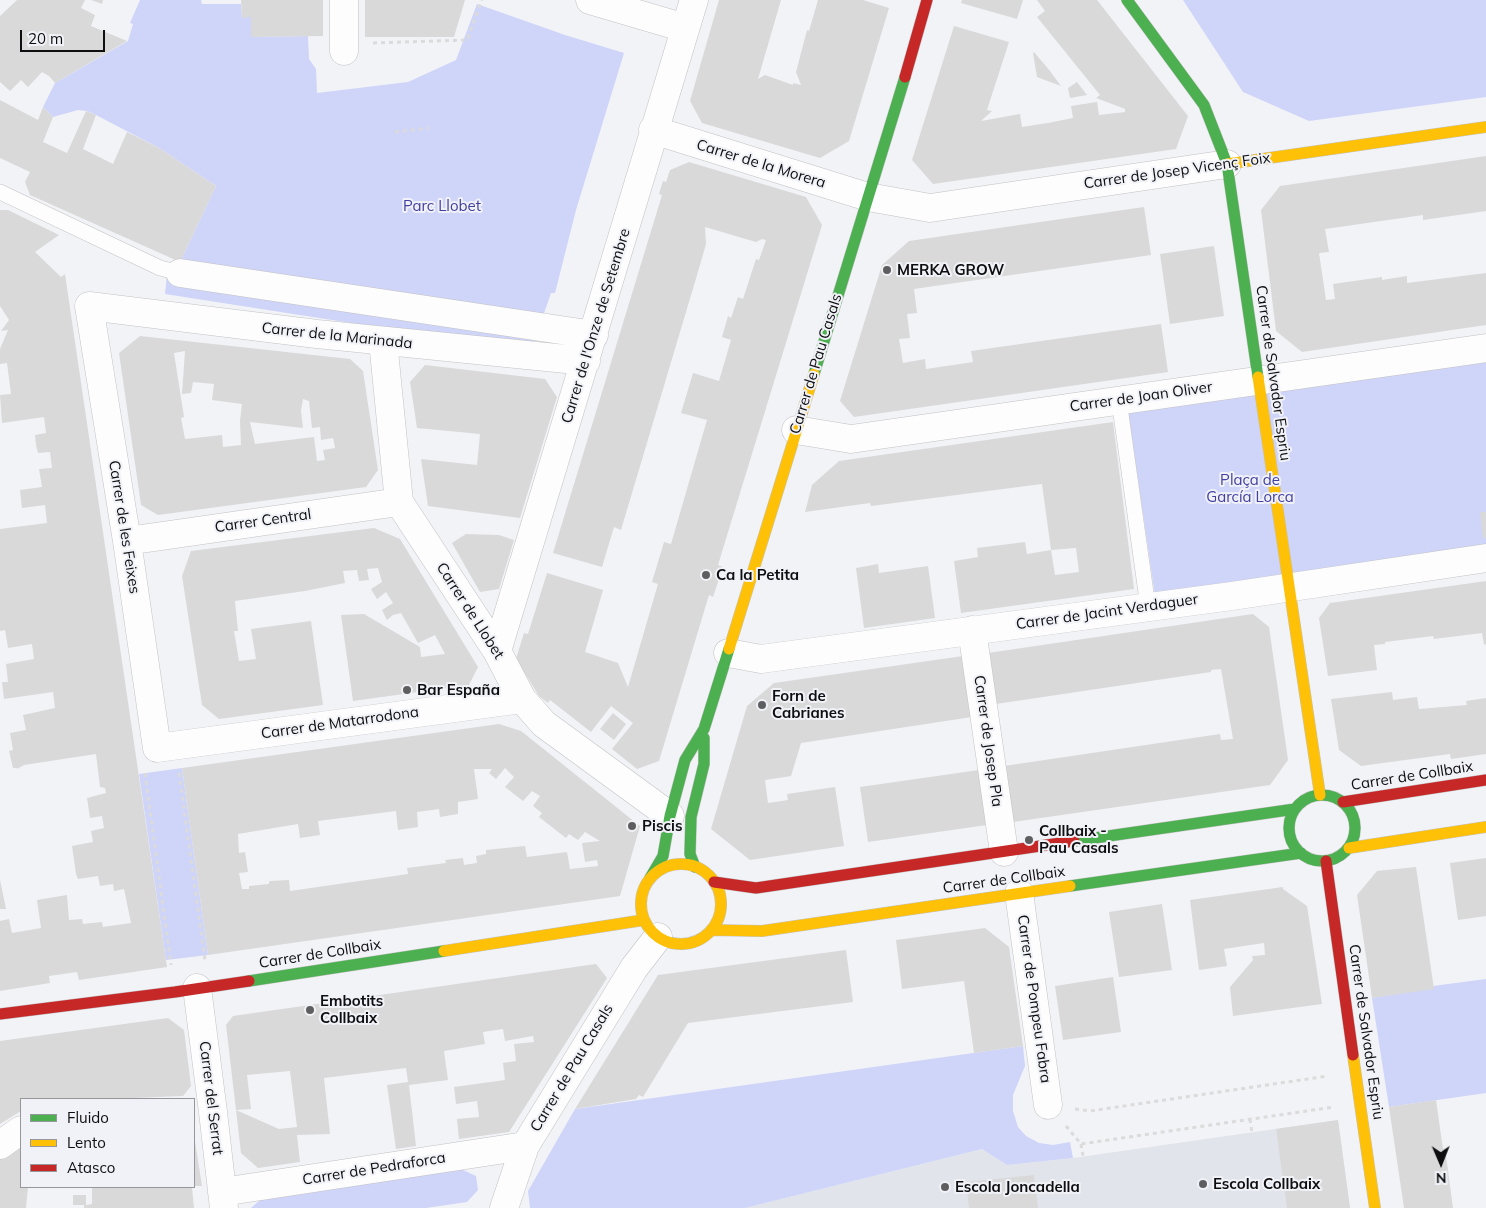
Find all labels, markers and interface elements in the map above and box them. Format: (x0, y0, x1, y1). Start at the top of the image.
scale bar (22, 20, 108, 52)
text: 20 m (28, 29, 63, 48)
street label: Carrer de la Morera (694, 136, 828, 192)
street label: Carrer de Josep Vicenç Foix (1083, 149, 1271, 193)
park label: Parc Llobet (403, 197, 481, 215)
street label: Carrer de l'Onze de Setembre (558, 226, 634, 426)
place label: MERKA GROW (897, 261, 1004, 279)
marker: MERKA GROW (881, 264, 893, 276)
street label: Carrer de Salvador Espriu (1252, 284, 1294, 462)
street label: Carrer de Pau Casals (786, 292, 846, 436)
street label: Carrer de la Marinada (261, 319, 413, 353)
street label: Carrer de Joan Oliver (1069, 378, 1213, 416)
street label: Carrer de les Feixes (105, 459, 143, 595)
park label: Plaça de García Lorca (1206, 471, 1294, 506)
street label: Carrer Central (214, 505, 312, 537)
street label: Carrer de Llobet (432, 560, 508, 662)
place label: Ca la Petita (716, 566, 799, 584)
marker: Ca la Petita (700, 569, 712, 581)
street label: Carrer de Jacint Verdaguer (1015, 590, 1199, 634)
street label: Carrer de Josep Pla (970, 674, 1006, 808)
place label: Bar España (417, 681, 500, 699)
marker: Bar España (401, 684, 413, 696)
place label: Forn de Cabrianes (772, 687, 844, 722)
marker: Forn de Cabrianes (756, 699, 768, 711)
street label: Carrer de Matarrodona (260, 703, 420, 743)
street label: Carrer de Collbaix (1350, 757, 1474, 795)
place label: Piscis (642, 817, 682, 835)
marker: Piscis (626, 820, 638, 832)
place label: Collbaix - Pau Casals (1039, 822, 1119, 857)
marker: Collbaix - Pau Casals (1023, 834, 1035, 846)
street label: Carrer de Collbaix (942, 862, 1066, 898)
street label: Carrer de Pompeu Fabra (1013, 914, 1055, 1084)
street label: Carrer de Collbaix (258, 935, 382, 973)
street label: Carrer de Salvador Espriu (1345, 943, 1387, 1121)
place label: Embotits Collbaix (320, 992, 383, 1027)
street label: Carrer de Pau Casals (527, 1001, 617, 1135)
marker: Embotits Collbaix (304, 1004, 316, 1016)
street label: Carrer del Serrat (195, 1040, 227, 1156)
legend (20, 1098, 195, 1188)
text: Fluido (67, 1108, 109, 1127)
text: Lento (67, 1133, 106, 1152)
north arrow (1416, 1138, 1466, 1188)
street label: Carrer de Pedraforca (301, 1149, 447, 1189)
text: Atasco (67, 1158, 115, 1177)
text: N (1436, 1169, 1447, 1187)
place label: Escola Collbaix (1213, 1175, 1320, 1193)
place label: Escola Joncadella (955, 1178, 1080, 1196)
marker: Escola Collbaix (1197, 1178, 1209, 1190)
marker: Escola Joncadella (939, 1181, 951, 1193)

